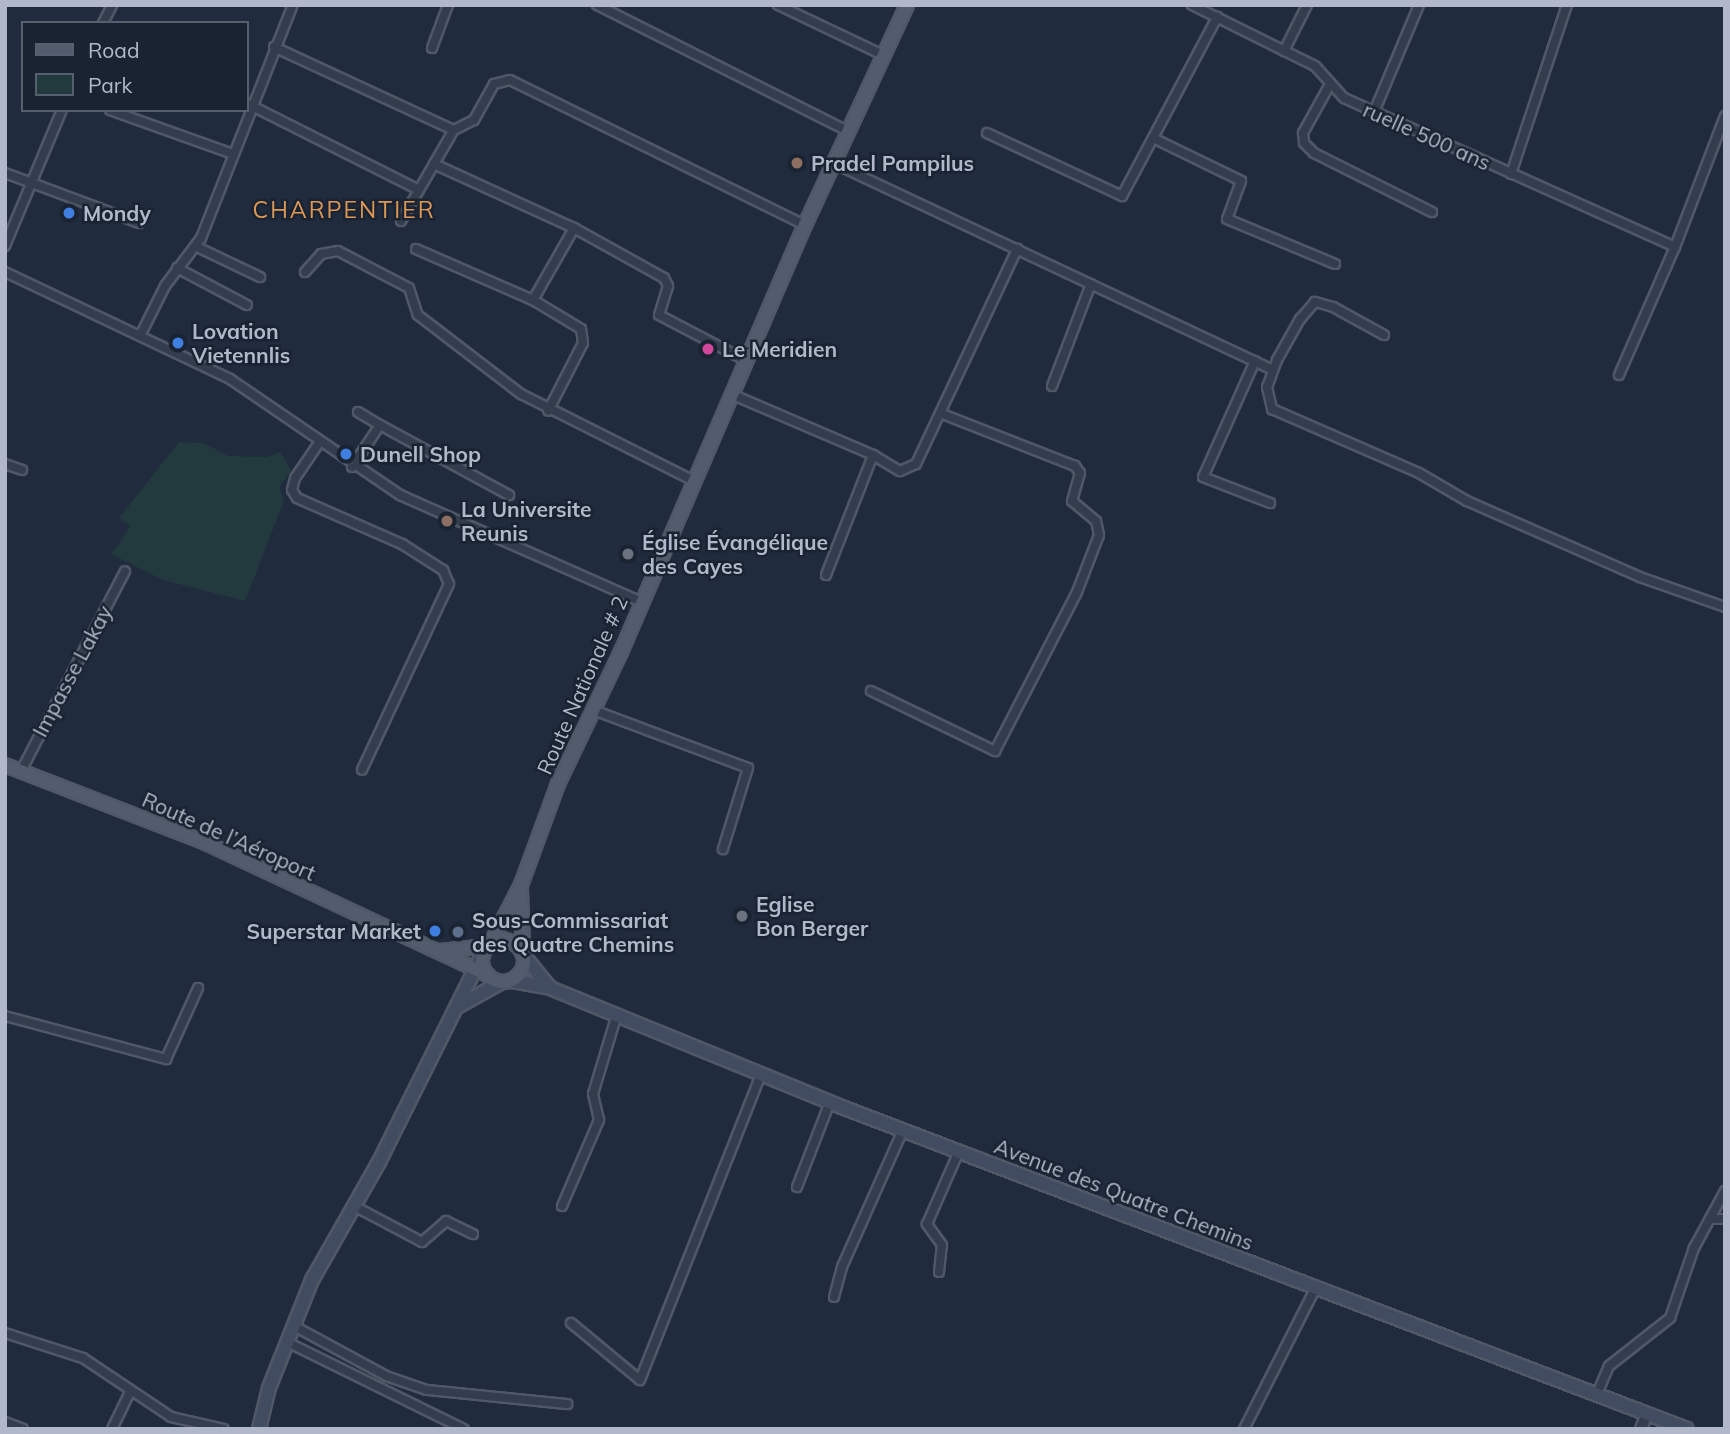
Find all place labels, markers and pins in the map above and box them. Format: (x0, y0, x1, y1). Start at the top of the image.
place label: Pradel Pampilus (811, 150, 974, 176)
marker: Pradel Pampilus (789, 155, 805, 171)
place label: Mondy (83, 200, 151, 226)
marker: Mondy (61, 205, 77, 221)
place label: Lovation Vietennlis (192, 318, 290, 368)
marker: Lovation Vietennlis (170, 335, 186, 351)
place label: Le Meridien (722, 336, 837, 362)
marker: Le Meridien (700, 341, 716, 357)
place label: Dunell Shop (360, 441, 481, 467)
marker: Dunell Shop (338, 446, 354, 462)
place label: La Universite Reunis (461, 496, 591, 546)
marker: La Universite Reunis (439, 513, 455, 529)
place label: Église Évangélique des Cayes (642, 529, 828, 579)
marker: Église Évangélique des Cayes (620, 546, 636, 562)
place label: Eglise Bon Berger (756, 891, 868, 941)
place label: Sous-Commissariat des Quatre Chemins (472, 907, 674, 957)
marker: Eglise Bon Berger (734, 908, 750, 924)
place label: Superstar Market (247, 918, 421, 944)
marker: Superstar Market (427, 923, 443, 939)
marker: Sous-Commissariat des Quatre Chemins (450, 924, 466, 940)

